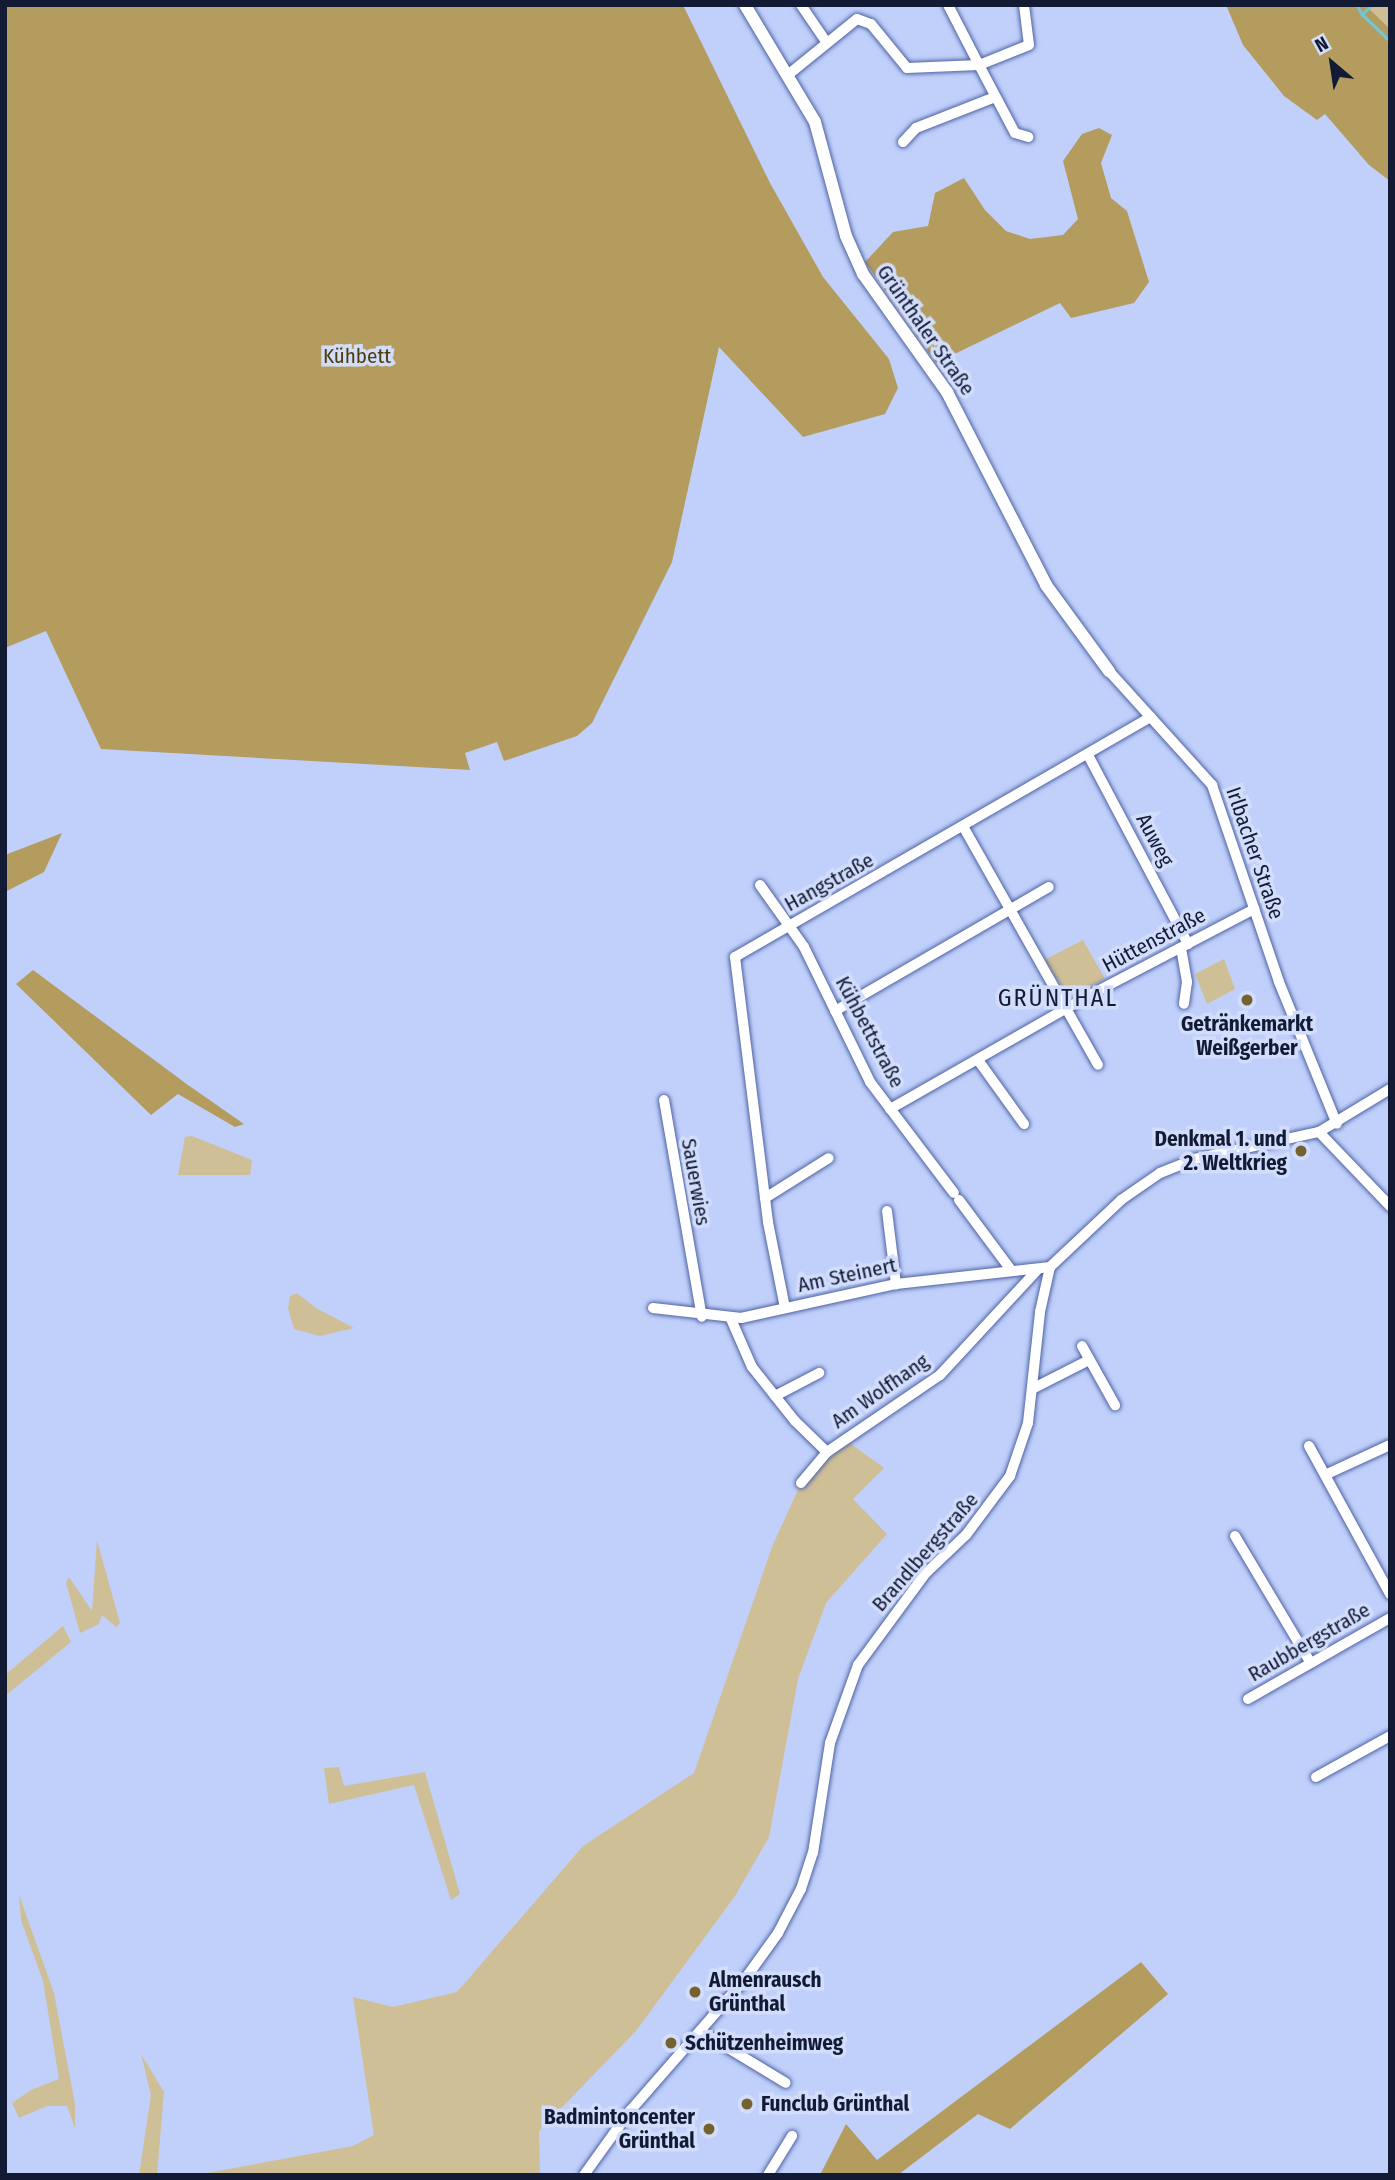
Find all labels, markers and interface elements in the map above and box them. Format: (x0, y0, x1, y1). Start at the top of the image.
north arrow (1297, 28, 1367, 98)
text: N (1311, 31, 1332, 57)
street label: Grünthaler Straße (872, 260, 980, 400)
park label: Kühbett (323, 343, 391, 369)
street label: Irlbacher Straße (1221, 784, 1289, 922)
street label: Auweg (1131, 809, 1179, 871)
street label: Hangstraße (780, 847, 878, 917)
street label: Hüttenstraße (1098, 902, 1210, 978)
street label: Kühbettstraße (830, 972, 910, 1092)
district label: GRÜNTHAL (999, 985, 1117, 1013)
marker: Getränkemarkt Weißgerber (1239, 992, 1255, 1008)
place label: Getränkemarkt Weißgerber (1181, 1011, 1313, 1061)
place label: Denkmal 1. und 2. Weltkrieg (1154, 1126, 1287, 1176)
street label: Sauerwies (676, 1137, 716, 1227)
marker: Denkmal 1. und 2. Weltkrieg (1293, 1143, 1309, 1159)
street label: Am Steinert (795, 1252, 899, 1298)
street label: Am Wolfhang (827, 1348, 933, 1434)
street label: Brandlbergstraße (867, 1487, 983, 1617)
street label: Raubbergstraße (1244, 1597, 1374, 1687)
place label: Almenrausch Grünthal (709, 1967, 822, 2017)
marker: Almenrausch Grünthal (687, 1984, 703, 2000)
place label: Schützenheimweg (685, 2030, 843, 2056)
marker: Schützenheimweg (663, 2035, 679, 2051)
place label: Funclub Grünthal (761, 2091, 909, 2117)
marker: Funclub Grünthal (739, 2096, 755, 2112)
place label: Badmintoncenter Grünthal (544, 2104, 695, 2154)
marker: Badmintoncenter Grünthal (701, 2121, 717, 2137)

